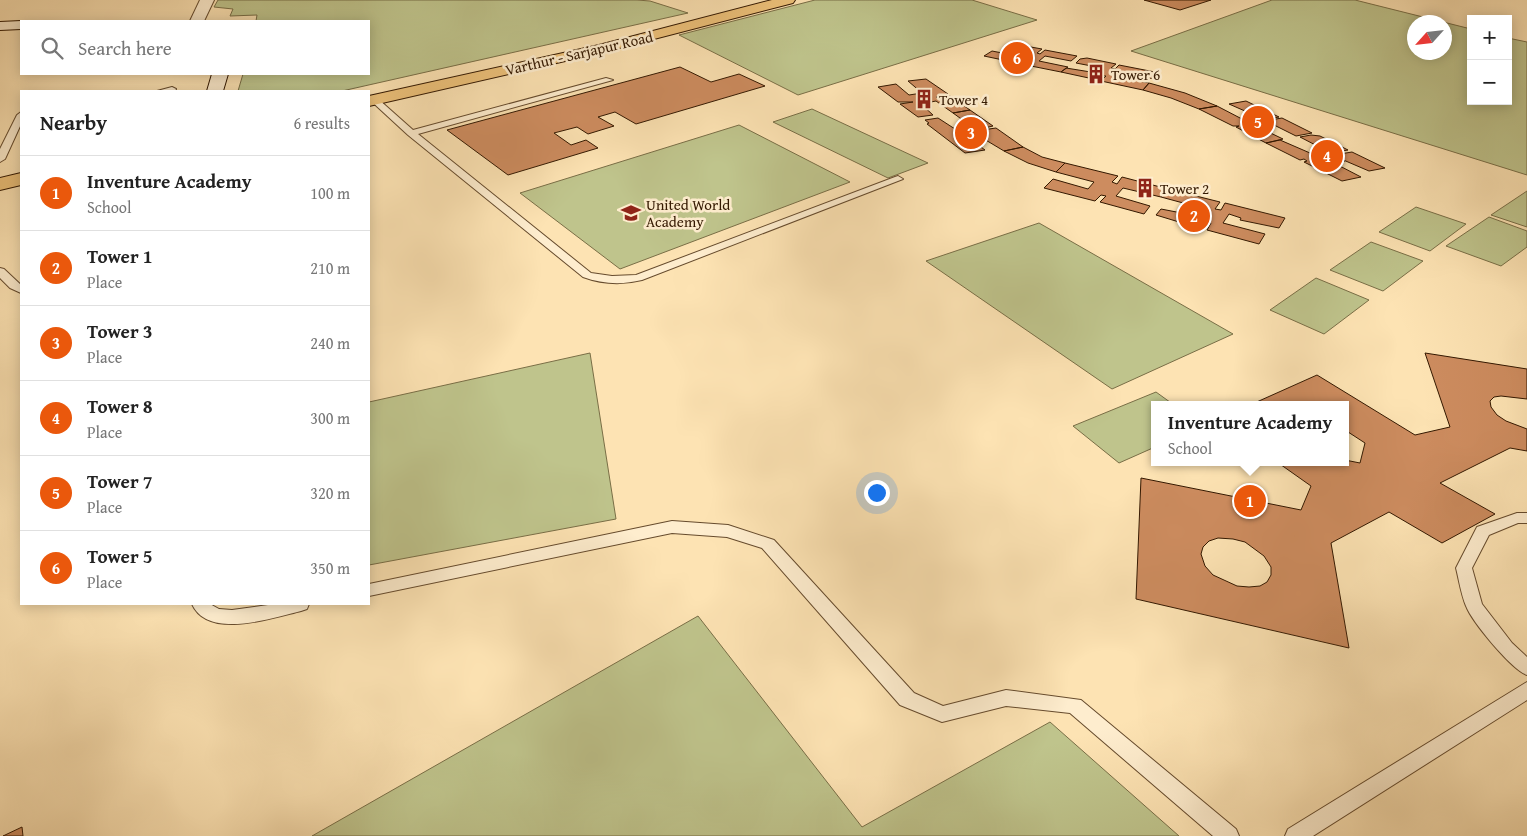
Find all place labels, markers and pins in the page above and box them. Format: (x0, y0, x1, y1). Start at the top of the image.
pin: 6 (1001, 39, 1033, 77)
building icon: Tower 6 (1085, 63, 1107, 85)
place label: Tower 6 (1111, 64, 1160, 85)
building icon: Tower 4 (913, 88, 935, 110)
place label: Tower 4 (939, 89, 988, 110)
pin: 5 (1242, 103, 1274, 141)
pin: 3 (955, 114, 987, 152)
pin: 4 (1311, 137, 1343, 175)
building icon: Tower 2 (1134, 177, 1156, 199)
place label: Tower 2 (1160, 178, 1209, 199)
place label: United World Academy (646, 194, 730, 232)
pin: 2 (1178, 197, 1210, 235)
school or university icon: United World Academy (620, 202, 642, 224)
pin: 1 (1234, 482, 1266, 520)

